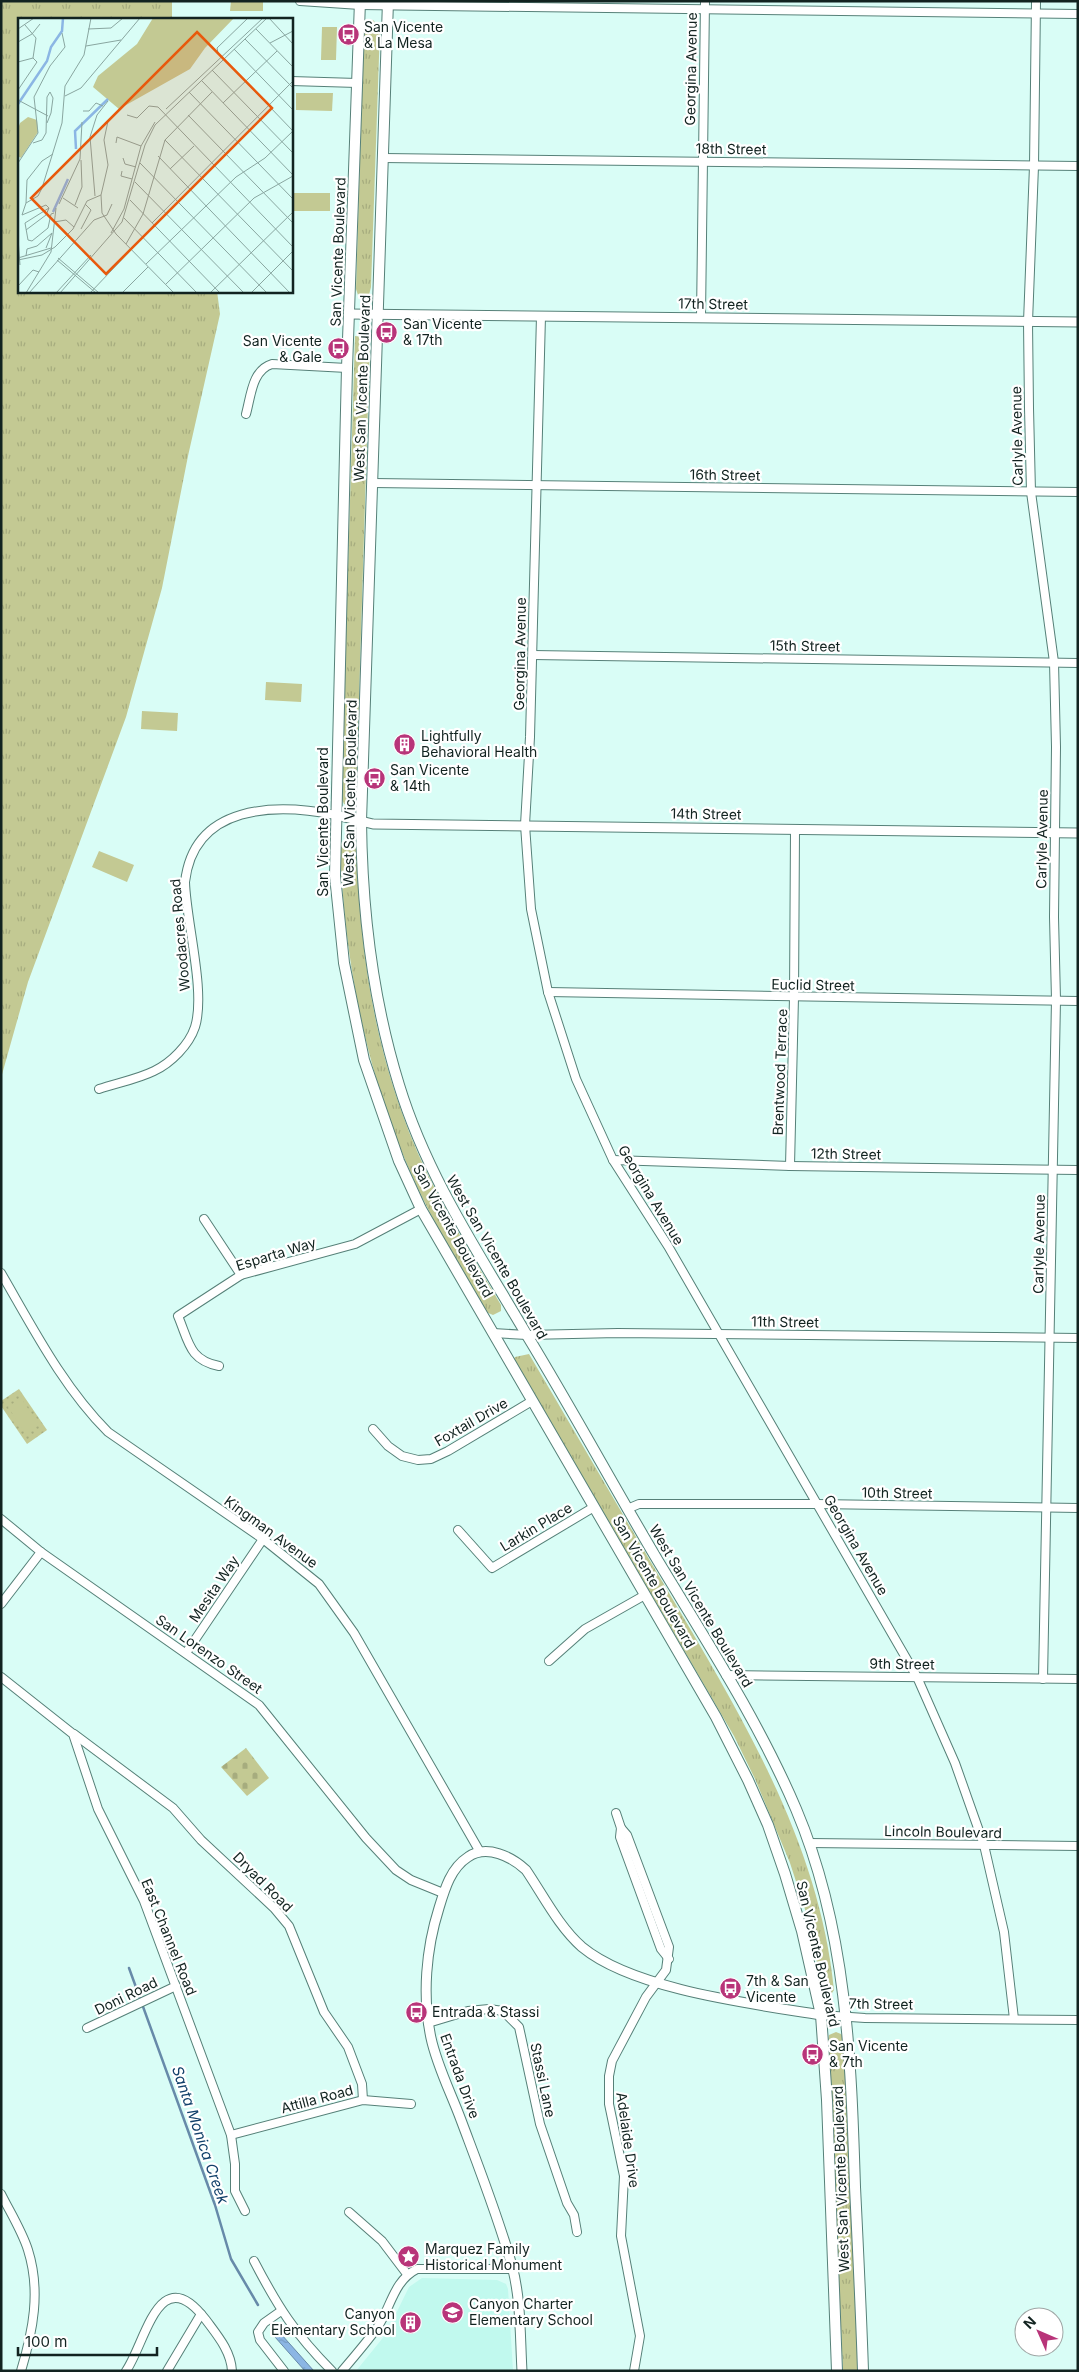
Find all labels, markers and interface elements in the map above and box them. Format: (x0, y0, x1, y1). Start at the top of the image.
street label: Georgina Avenue (681, 12, 700, 126)
inset map (18, 18, 292, 292)
place label: San Vicente & La Mesa (364, 18, 443, 51)
bus stop icon: San Vicente & La Mesa (336, 23, 360, 47)
street label: 18th Street (696, 139, 767, 158)
street label: San Vicente Boulevard (326, 177, 349, 327)
street label: West San Vicente Boulevard (350, 294, 373, 482)
street label: 17th Street (678, 294, 749, 313)
place label: San Vicente & 17th (403, 315, 482, 348)
bus stop icon: San Vicente & 17th (375, 320, 399, 344)
place label: San Vicente & Gale (243, 332, 322, 365)
bus stop icon: San Vicente & Gale (326, 337, 350, 361)
street label: Carlyle Avenue (1007, 386, 1026, 486)
street label: 16th Street (690, 465, 761, 484)
street label: Georgina Avenue (510, 597, 529, 711)
street label: 15th Street (770, 636, 841, 655)
street label: West San Vicente Boulevard (339, 700, 360, 886)
place label: Lightfully Behavioral Health (421, 727, 537, 760)
building icon: Lightfully Behavioral Health (393, 732, 417, 756)
street label: San Vicente Boulevard (314, 747, 331, 897)
place label: San Vicente & 14th (390, 761, 469, 794)
bus stop icon: San Vicente & 14th (362, 766, 386, 790)
street label: Carlyle Avenue (1032, 789, 1051, 889)
street label: 14th Street (670, 804, 742, 823)
street label: Woodacres Road (166, 878, 193, 992)
street label: Euclid Street (771, 975, 855, 994)
street label: Brentwood Terrace (769, 1008, 790, 1136)
street label: Georgina Avenue (615, 1142, 688, 1248)
street label: 12th Street (811, 1144, 882, 1163)
street label: San Vicente Boulevard (410, 1161, 497, 1300)
street label: West San Vicente Boulevard (443, 1172, 551, 1342)
street label: Carlyle Avenue (1029, 1194, 1048, 1294)
street label: Esparta Way (234, 1233, 318, 1274)
street label: 11th Street (751, 1312, 820, 1331)
street label: Foxtail Drive (431, 1394, 510, 1449)
street label: 10th Street (861, 1483, 933, 1502)
street label: Georgina Avenue (821, 1491, 892, 1598)
street label: Kingman Avenue (221, 1492, 321, 1571)
street label: Larkin Place (497, 1498, 575, 1555)
street label: San Vicente Boulevard (610, 1513, 699, 1651)
street label: West San Vicente Boulevard (646, 1521, 757, 1690)
street label: Mesita Way (185, 1552, 242, 1625)
street label: San Lorenzo Street (153, 1610, 266, 1697)
street label: 9th Street (869, 1654, 935, 1673)
street label: Lincoln Boulevard (884, 1822, 1002, 1841)
street label: Dryad Road (230, 1848, 297, 1915)
street label: East Channel Road (138, 1876, 201, 1998)
street label: San Vicente Boulevard (793, 1879, 844, 2029)
place label: 7th & San Vicente (746, 1972, 809, 2005)
street label: Doni Road (92, 1973, 160, 2018)
bus stop icon: 7th & San Vicente (718, 1977, 742, 2001)
street label: 7th Street (849, 1994, 914, 2013)
bus stop icon: Entrada & Stassi (404, 2000, 428, 2024)
place label: Entrada & Stassi (432, 2003, 539, 2020)
street label: Entrada Drive (437, 2031, 484, 2121)
place label: San Vicente & 7th (829, 2037, 908, 2070)
street label: Stassi Lane (527, 2041, 560, 2119)
bus stop icon: San Vicente & 7th (801, 2042, 825, 2066)
water label: Santa Monica Creek (168, 2063, 233, 2207)
street label: Attilla Road (279, 2081, 355, 2116)
street label: West San Vicente Boulevard (829, 2085, 852, 2273)
street label: Adelaide Drive (613, 2091, 644, 2189)
place label: Marquez Family Historical Monument (425, 2240, 563, 2273)
place icon: Marquez Family Historical Monument (397, 2245, 421, 2269)
place label: Canyon Charter Elementary School (469, 2295, 593, 2328)
school or university icon: Canyon Charter Elementary School (441, 2300, 465, 2324)
place label: Canyon Elementary School (271, 2305, 395, 2338)
north arrow (1014, 2307, 1064, 2357)
building icon: Canyon Elementary School (399, 2310, 423, 2334)
text: N (1020, 2313, 1039, 2332)
scale bar (18, 2324, 156, 2356)
text: 100 m (25, 2332, 67, 2351)

